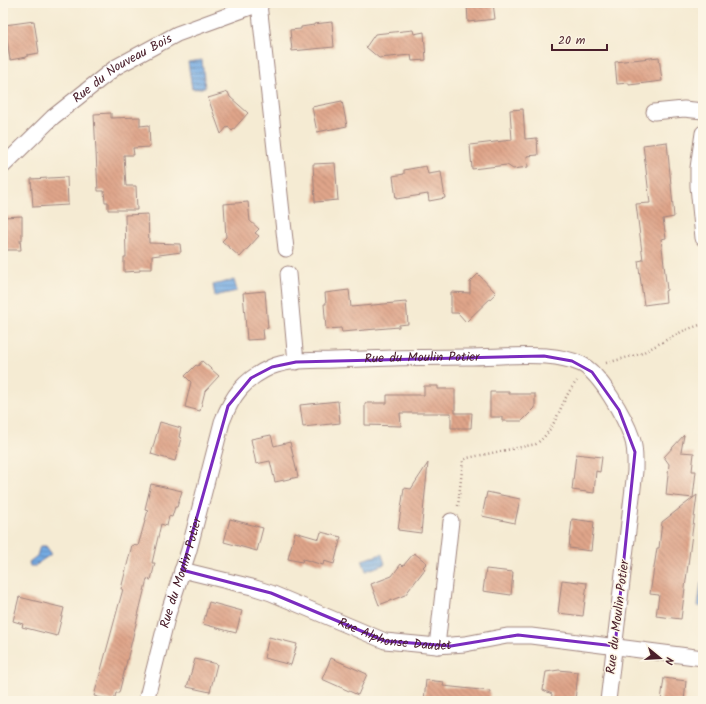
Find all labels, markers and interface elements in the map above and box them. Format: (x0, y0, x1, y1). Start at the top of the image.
scale bar (552, 26, 607, 52)
street label: Rue du Nouveau Bois (68, 28, 176, 108)
text: 20 m (558, 31, 586, 50)
street label: Rue du Moulin Potier (364, 346, 480, 369)
street label: Rue du Moulin Potier (154, 514, 208, 630)
street label: Rue du Moulin Potier (601, 558, 636, 675)
street label: Rue Alphonse Daudet (335, 612, 453, 657)
north arrow (640, 638, 680, 678)
text: N (659, 655, 678, 667)

